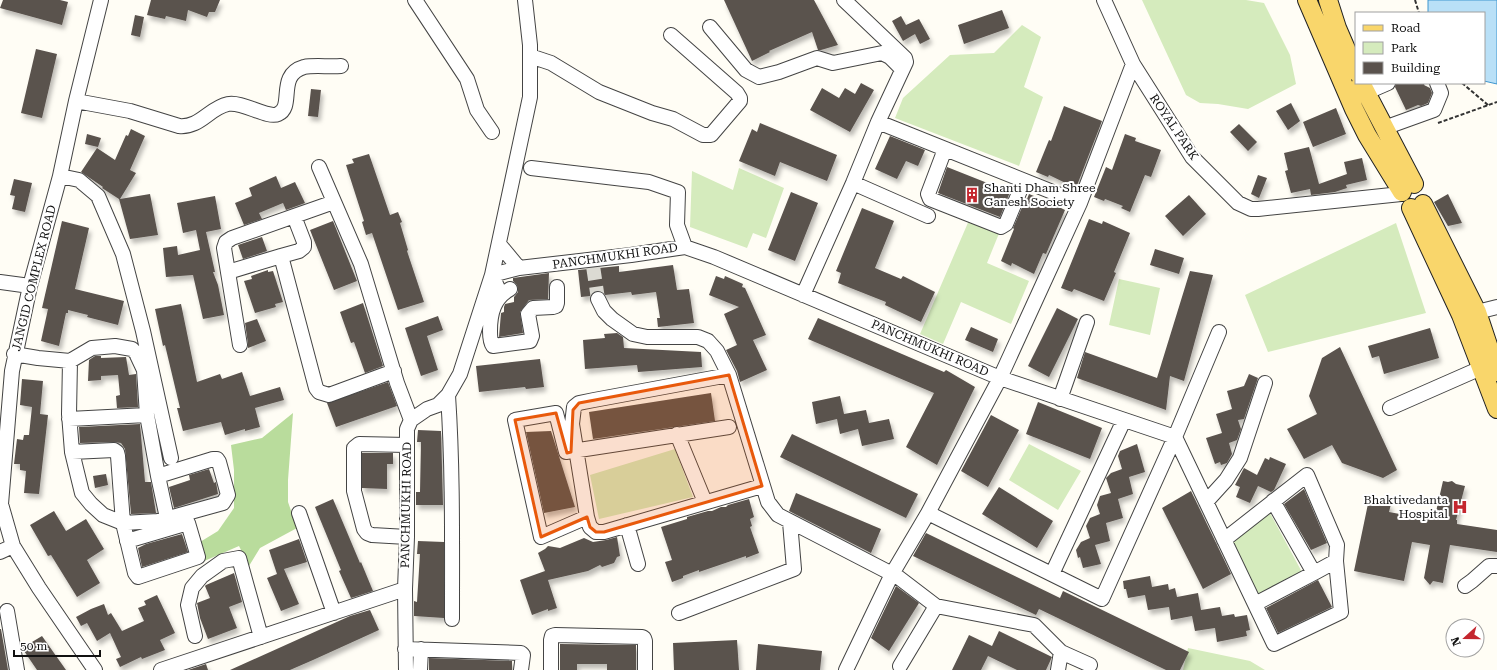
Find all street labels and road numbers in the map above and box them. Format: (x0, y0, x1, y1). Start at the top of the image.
street label: ROYAL PARK (1147, 91, 1201, 163)
street label: JANGID COMPLEX ROAD (9, 204, 59, 352)
street label: PANCHMUKHI ROAD (551, 240, 679, 272)
street label: PANCHMUKHI ROAD (869, 317, 991, 379)
street label: PANCHMUKHI ROAD (398, 442, 414, 568)

